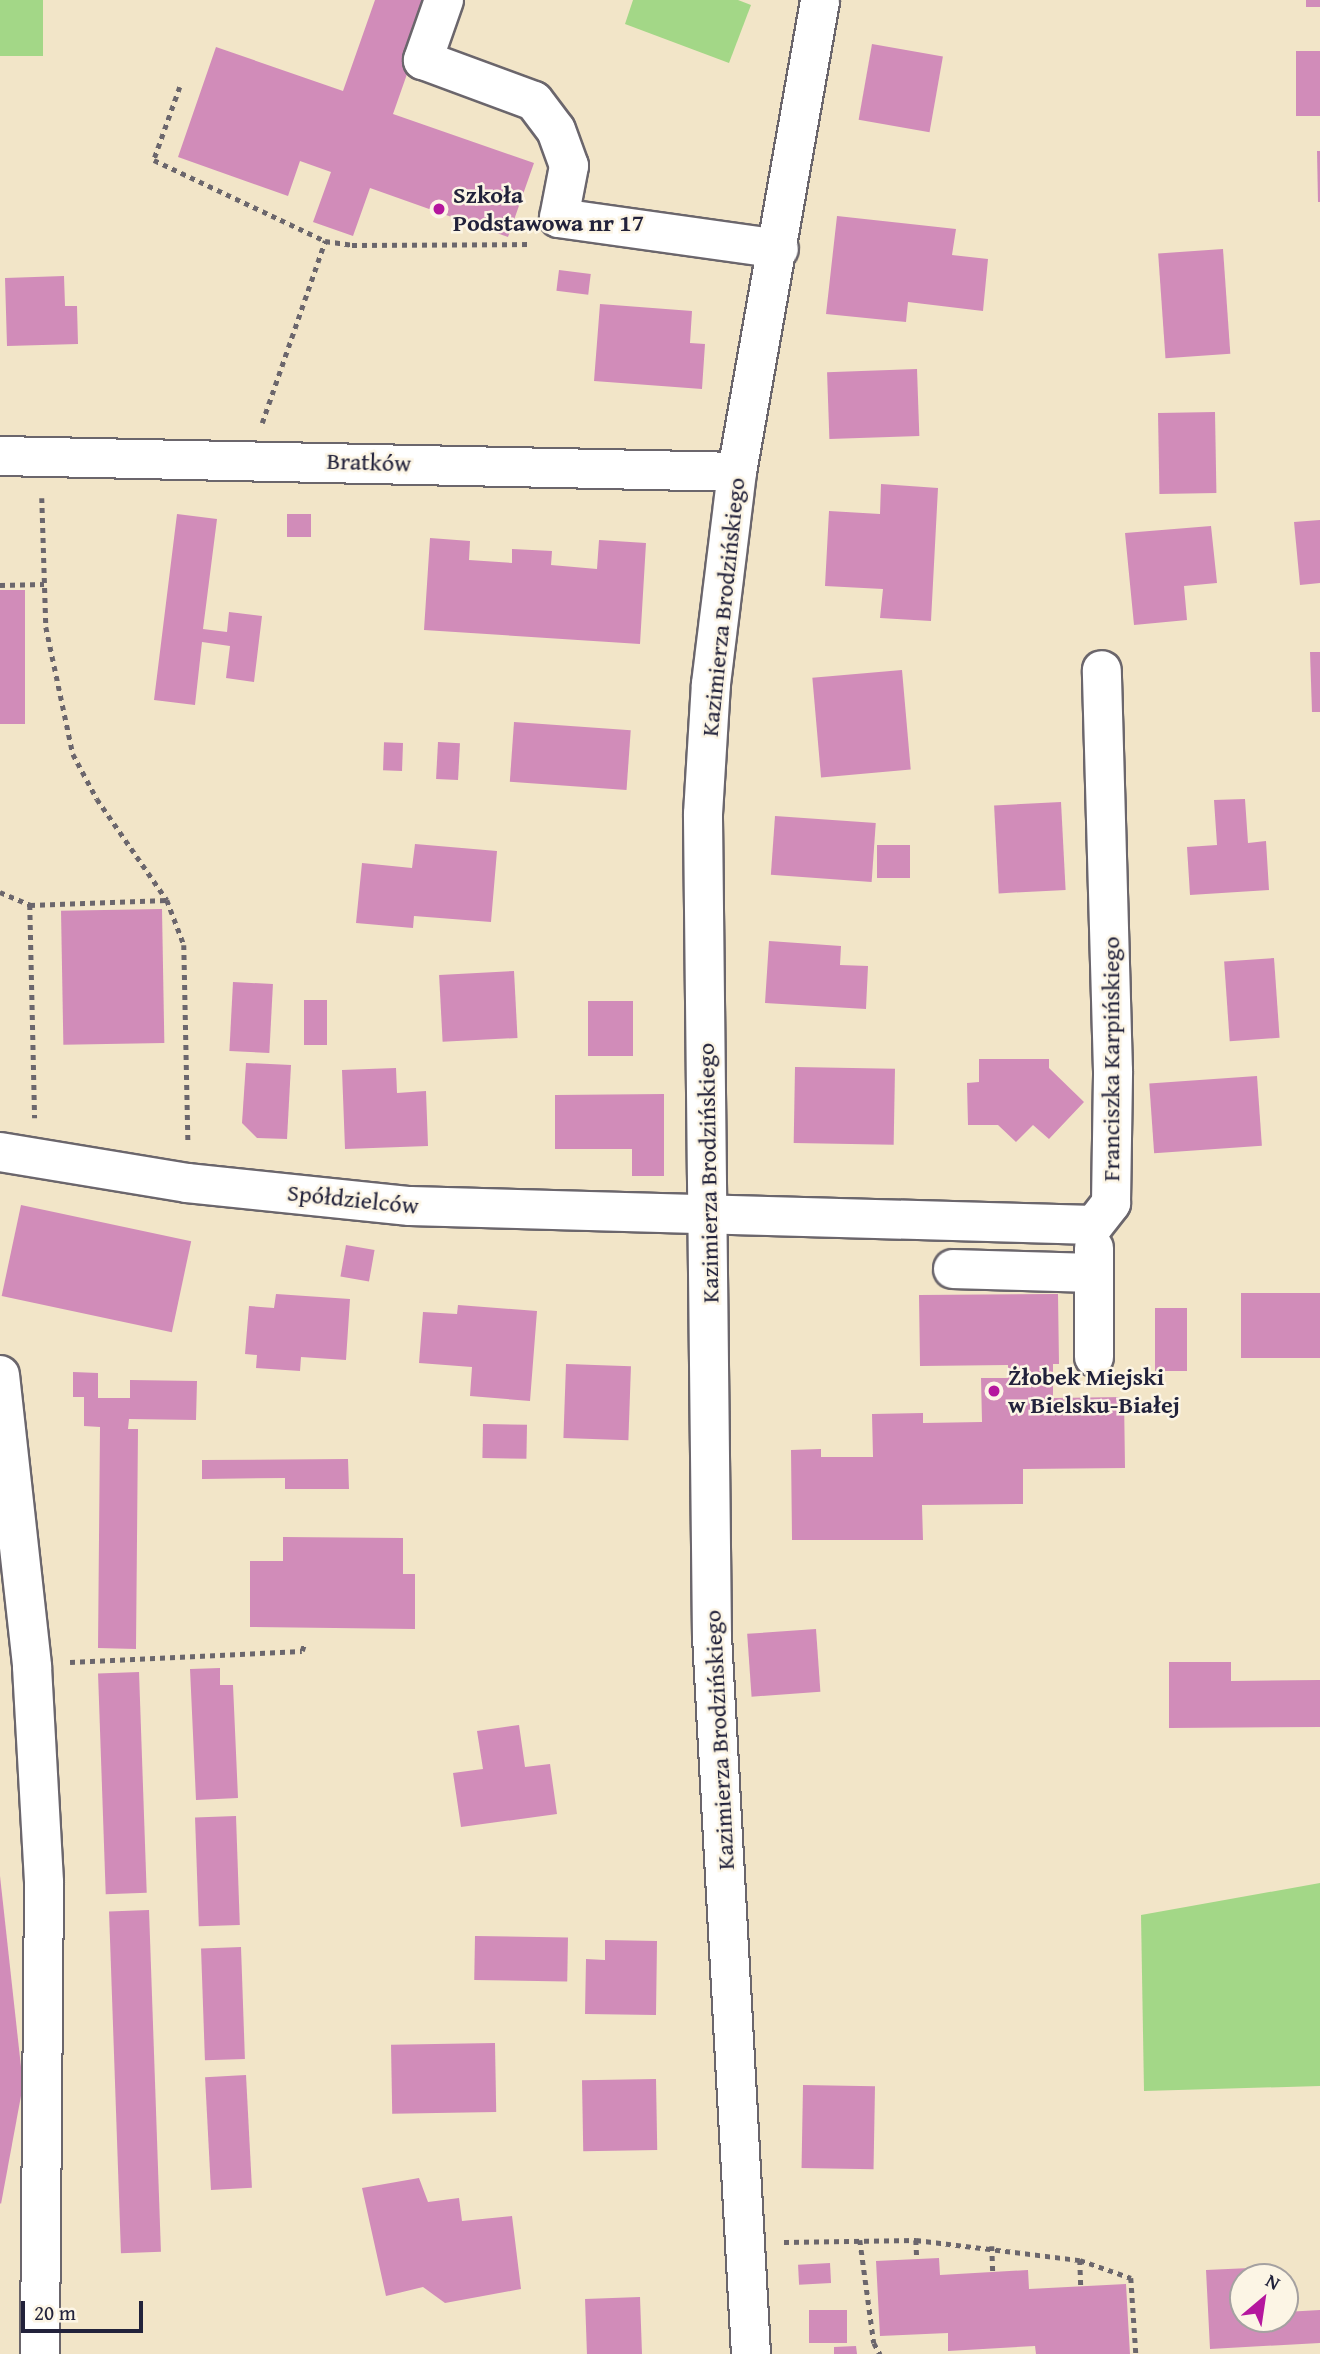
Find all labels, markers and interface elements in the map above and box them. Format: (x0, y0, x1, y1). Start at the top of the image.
place label: Szkoła Podstawowa nr 17 (453, 181, 644, 237)
marker: Szkoła Podstawowa nr 17 (431, 201, 447, 217)
street label: Bratków (326, 446, 412, 478)
street label: Kazimierza Brodzińskiego (695, 476, 751, 738)
street label: Franciszka Karpińskiego (1097, 937, 1125, 1181)
street label: Kazimierza Brodzińskiego (691, 1043, 725, 1303)
street label: Spółdzielców (286, 1178, 420, 1220)
place label: Żłobek Miejski w Bielsku-Białej (1008, 1363, 1180, 1419)
marker: Żłobek Miejski w Bielsku-Białej (986, 1383, 1002, 1399)
street label: Kazimierza Brodzińskiego (698, 1609, 740, 1871)
north arrow (1229, 2263, 1299, 2333)
text: N (1261, 2266, 1286, 2297)
scale bar (24, 2288, 147, 2332)
text: 20 m (34, 2297, 76, 2328)

